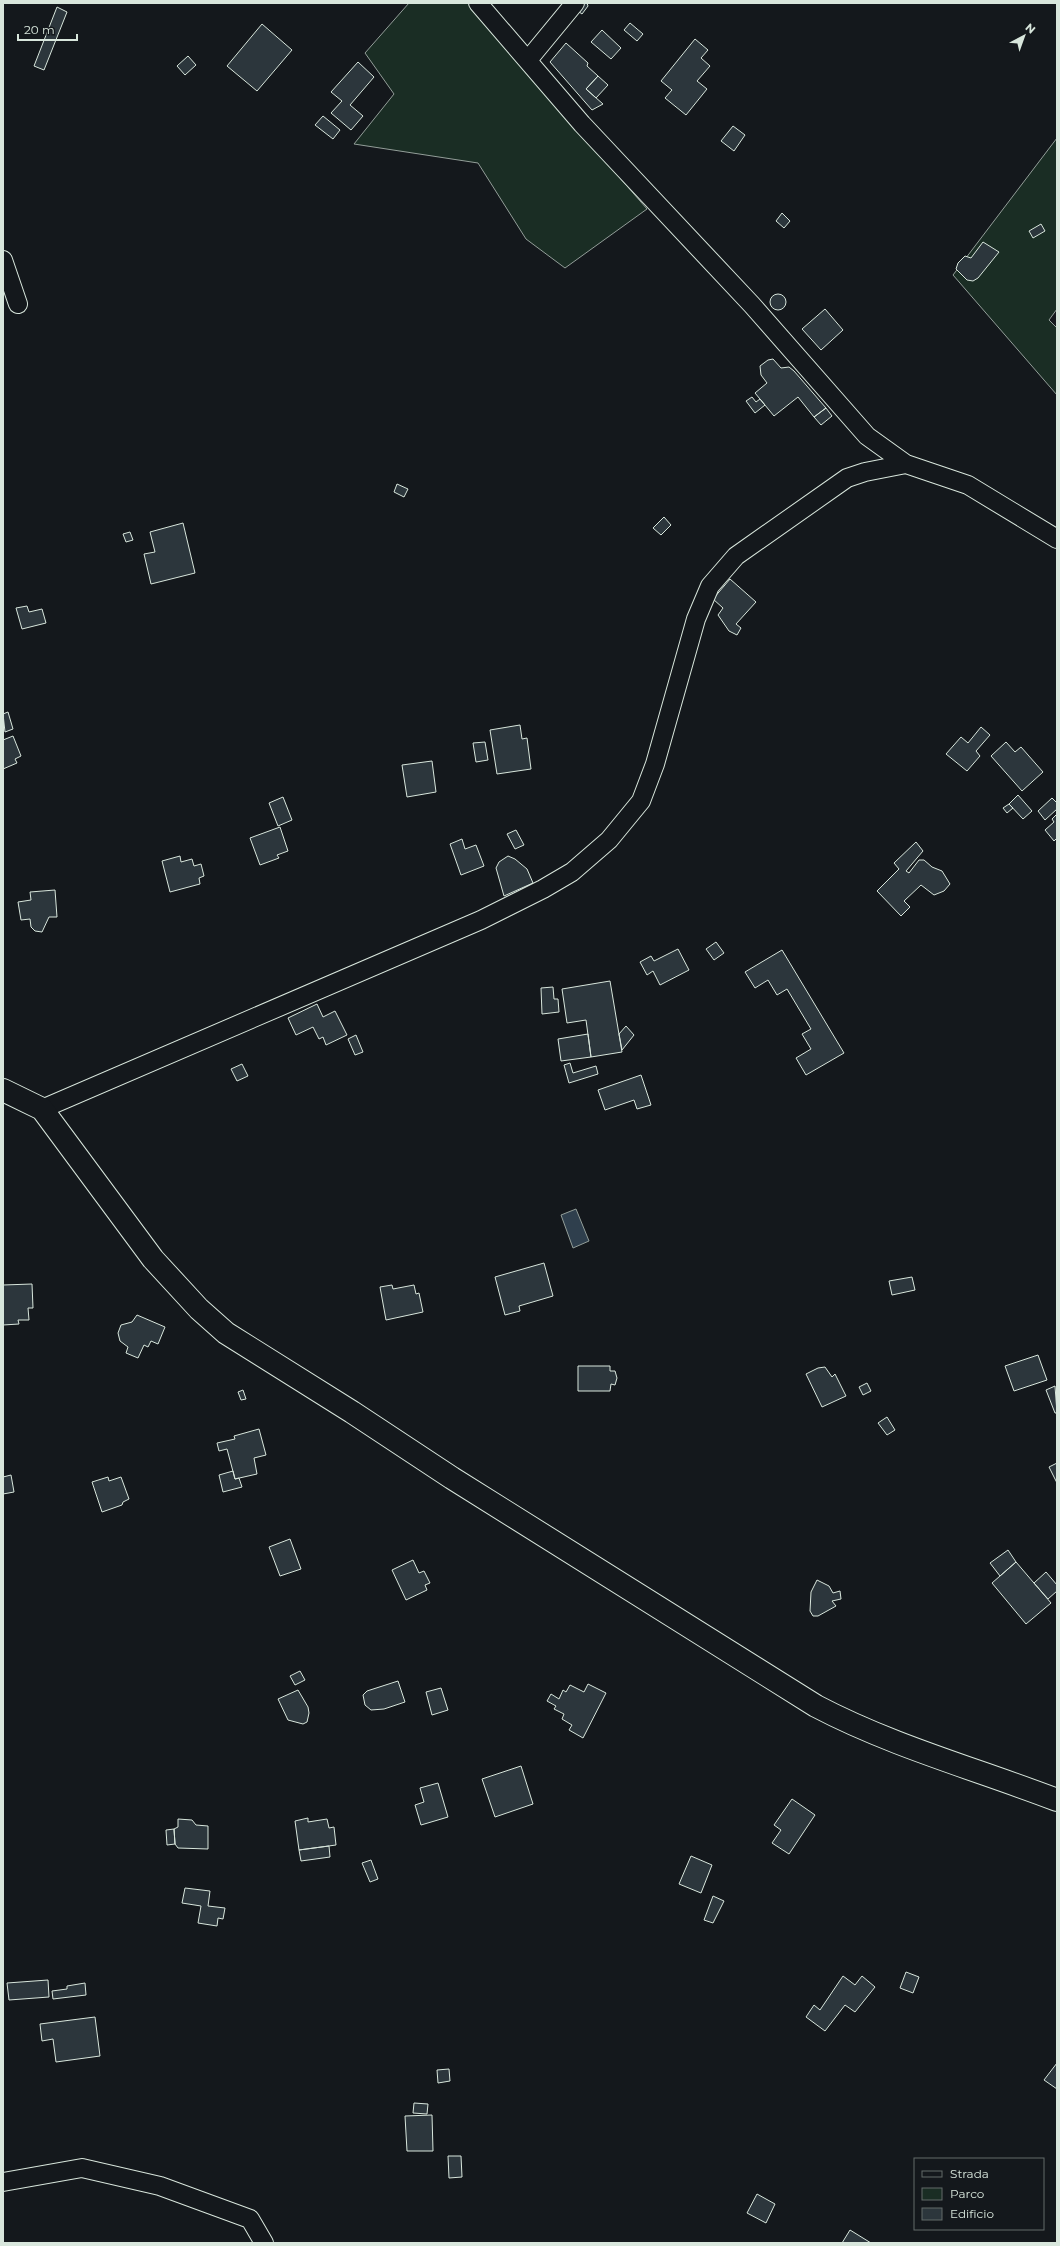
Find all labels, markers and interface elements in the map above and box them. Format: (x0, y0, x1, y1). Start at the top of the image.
scale bar (18, 16, 77, 42)
north arrow (1004, 16, 1044, 56)
text: N (1023, 20, 1039, 37)
text: 20 m (24, 22, 55, 37)
legend (914, 2158, 1044, 2230)
text: Strada (950, 2166, 989, 2181)
text: Parco (950, 2186, 984, 2201)
text: Edificio (950, 2206, 994, 2221)

